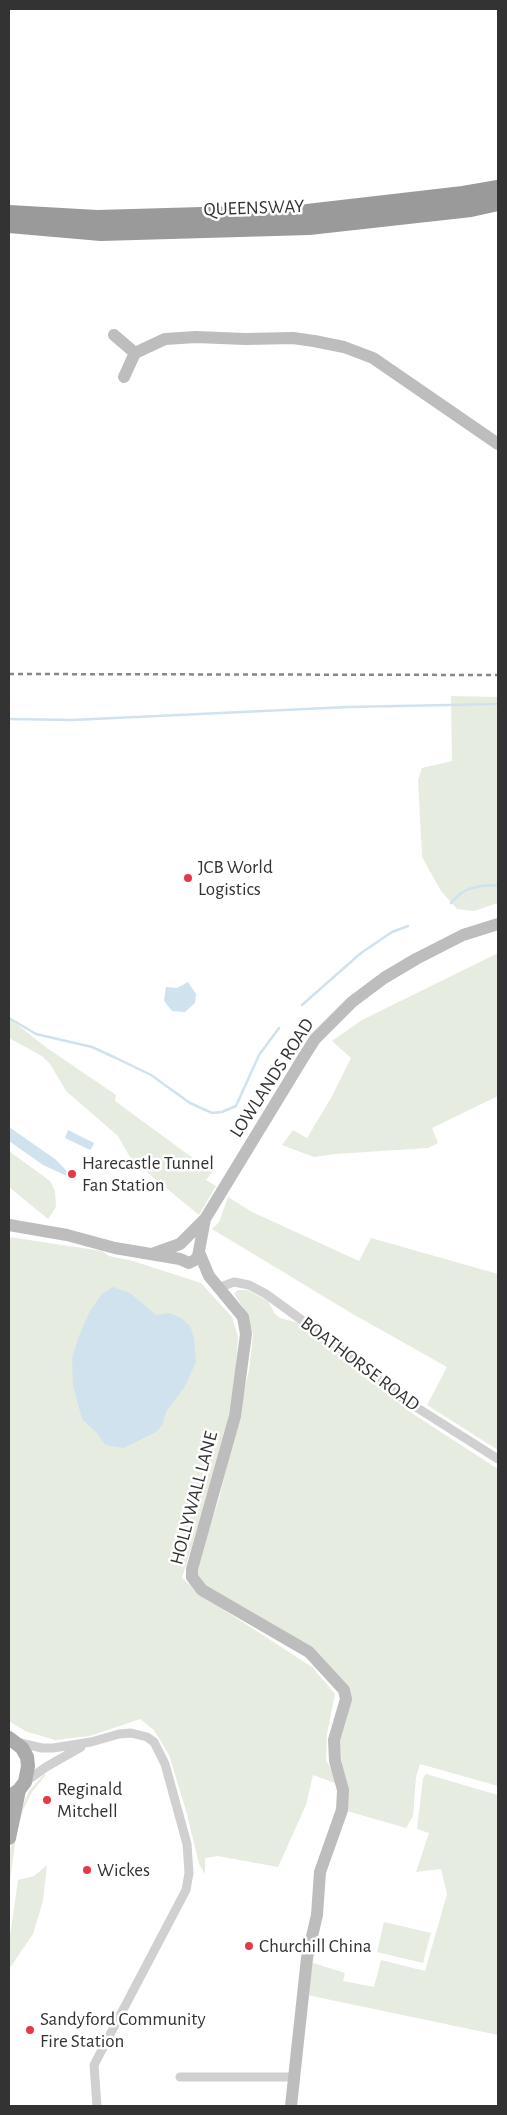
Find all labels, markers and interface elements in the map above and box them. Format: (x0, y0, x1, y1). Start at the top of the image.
street label: QUEENSWAY (203, 195, 305, 221)
place label: JCB World Logistics (198, 856, 273, 900)
marker: JCB World Logistics (182, 872, 194, 884)
street label: LOWLANDS ROAD (225, 1014, 319, 1142)
place label: Harecastle Tunnel Fan Station (82, 1152, 214, 1196)
marker: Harecastle Tunnel Fan Station (66, 1168, 78, 1180)
street label: BOATHORSE ROAD (296, 1312, 424, 1416)
street label: HOLLYWALL LANE (165, 1429, 223, 1567)
place label: Reginald Mitchell (57, 1778, 122, 1822)
marker: Reginald Mitchell (41, 1794, 53, 1806)
place label: Wickes (97, 1859, 150, 1881)
marker: Wickes (81, 1864, 93, 1876)
place label: Churchill China (259, 1935, 372, 1957)
marker: Churchill China (243, 1940, 255, 1952)
place label: Sandyford Community Fire Station (40, 2008, 205, 2052)
marker: Sandyford Community Fire Station (24, 2024, 36, 2036)

